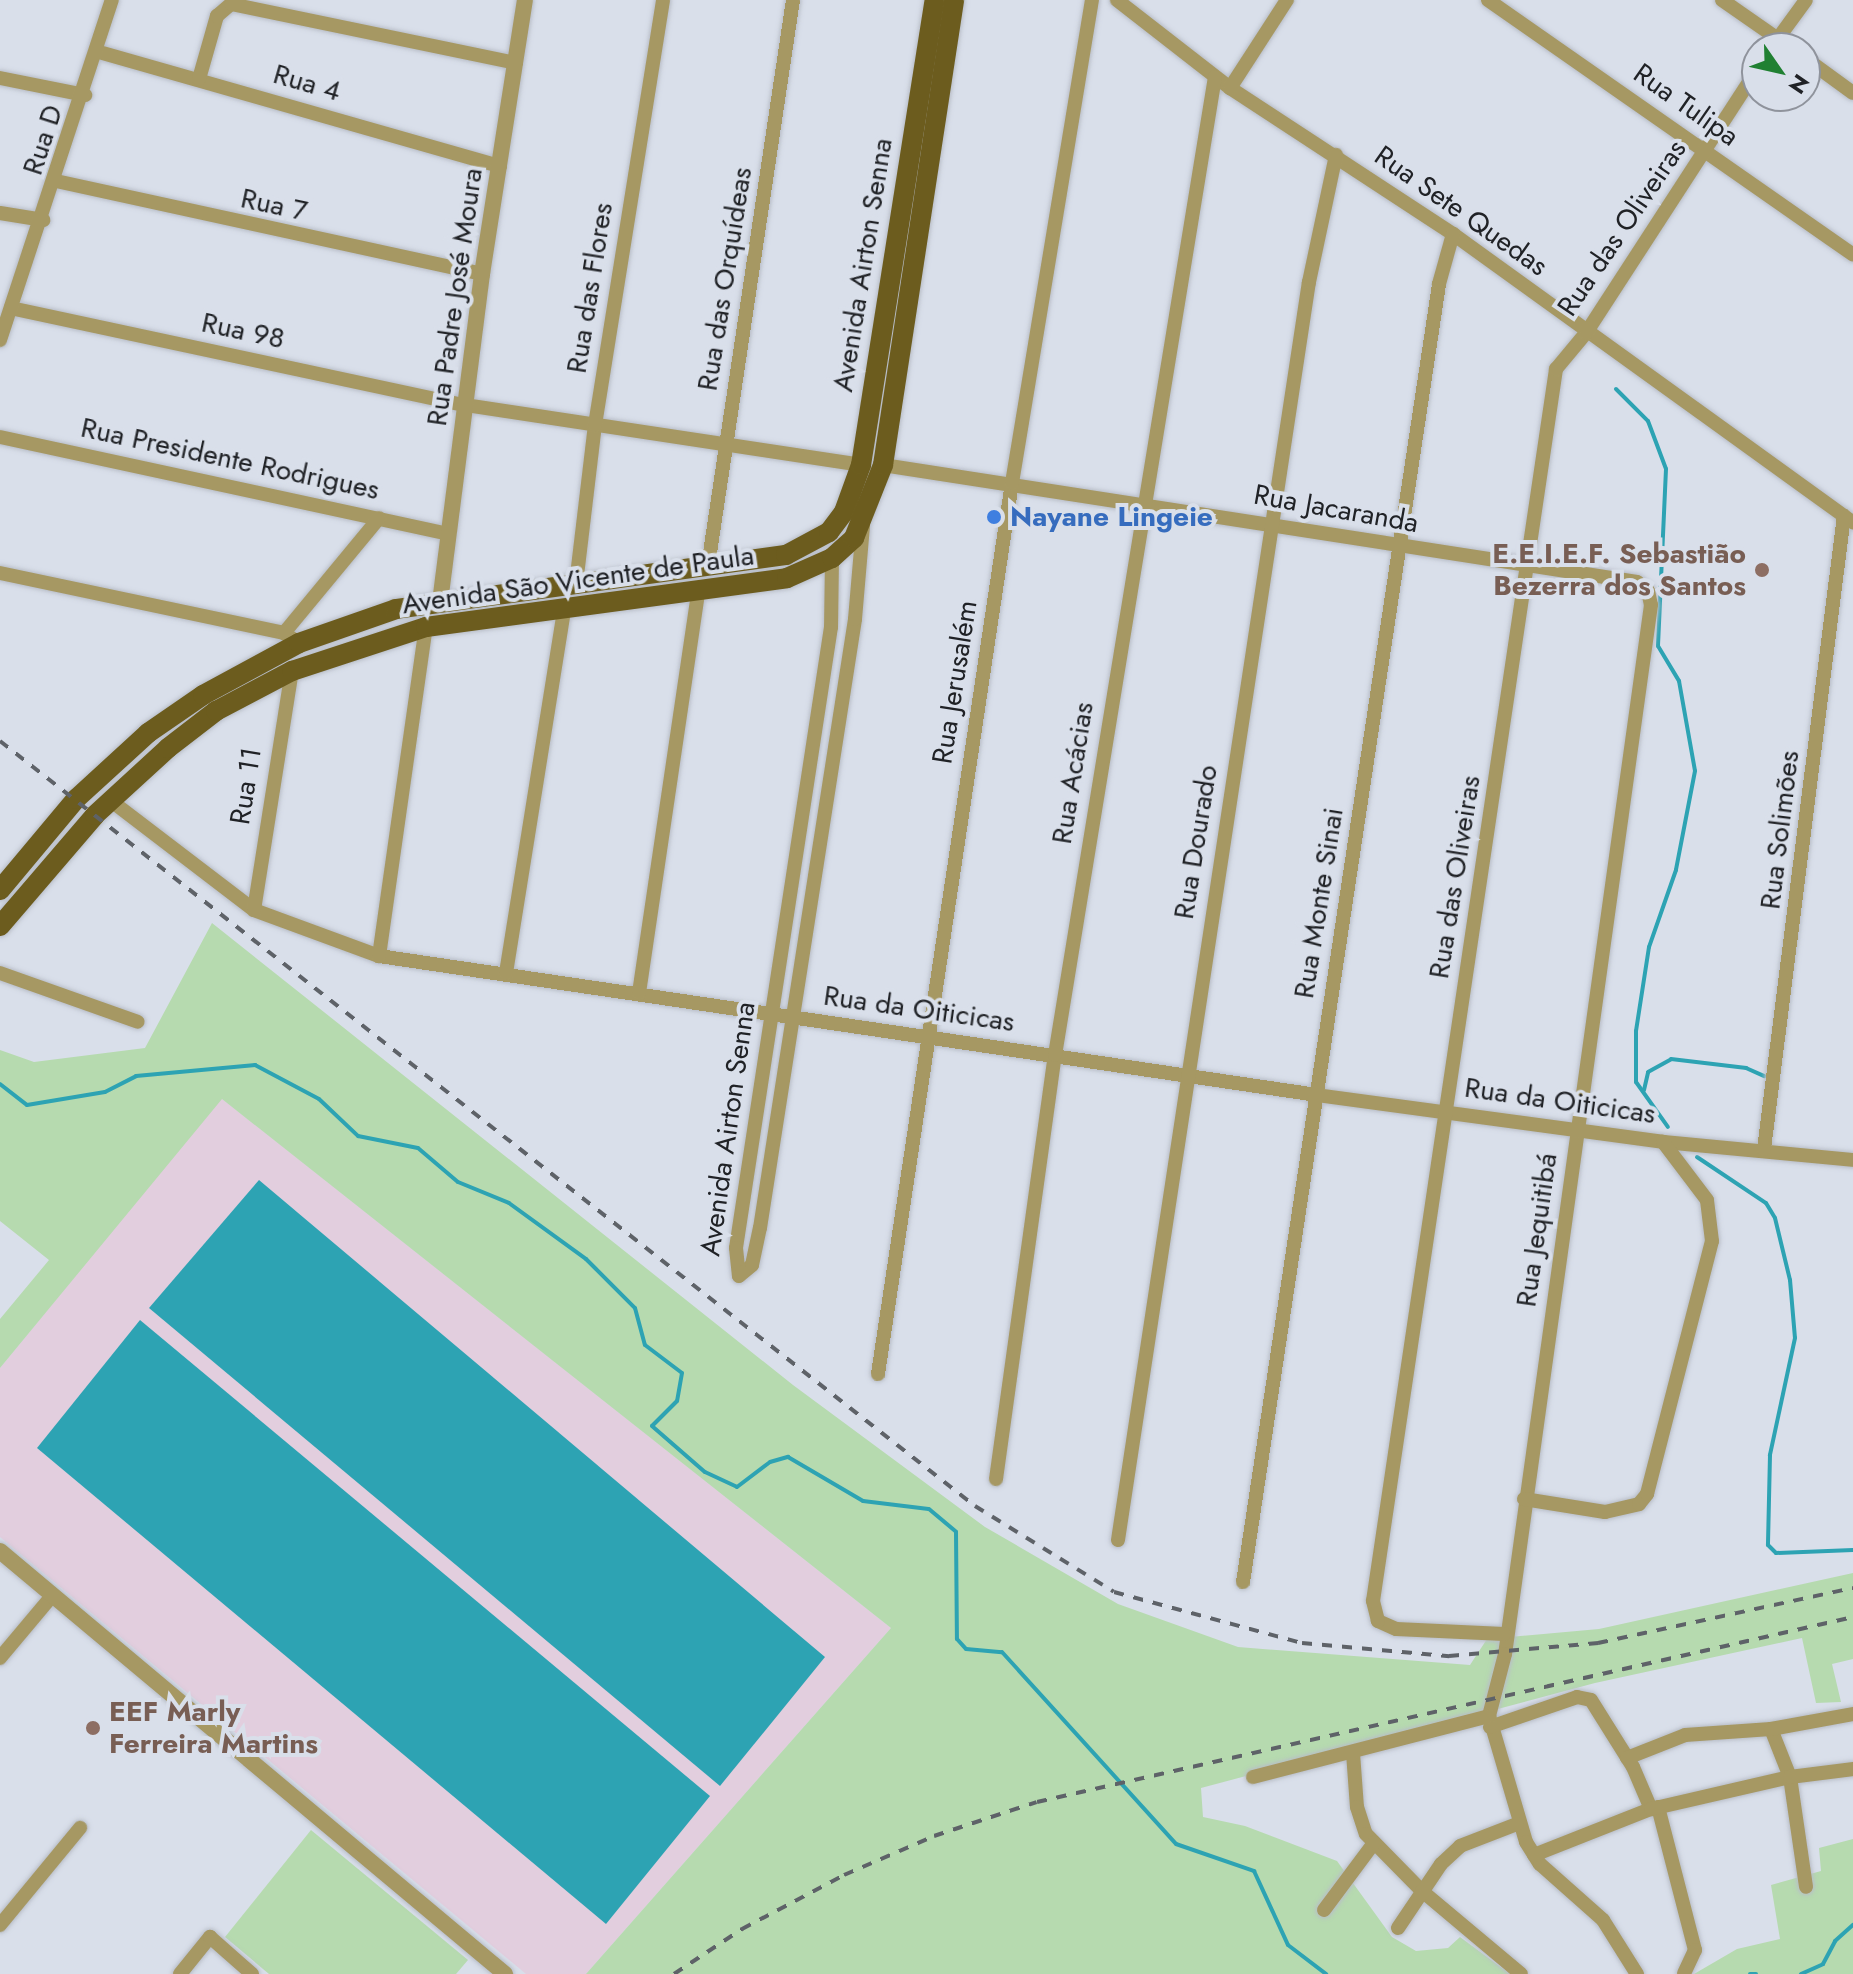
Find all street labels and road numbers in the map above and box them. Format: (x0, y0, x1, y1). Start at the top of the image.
street label: Rua 4 (269, 57, 345, 109)
street label: Rua Tulipa (1627, 57, 1745, 153)
street label: Rua D (16, 101, 70, 179)
street label: Rua das Oliveiras (1551, 134, 1693, 322)
street label: Avenida Airton Senna (826, 136, 900, 394)
street label: Rua Sete Quedas (1368, 139, 1554, 283)
street label: Rua das Orquídeas (691, 165, 759, 393)
street label: Rua Padre José Moura (420, 166, 490, 428)
street label: Rua 7 (238, 182, 310, 228)
street label: Rua das Flores (560, 200, 620, 376)
street label: Rua 98 (199, 306, 287, 356)
street label: Rua Presidente Rodrigues (78, 411, 382, 507)
street label: Rua Jacaranda (1251, 478, 1421, 540)
street label: Avenida São Vicente de Paula (400, 539, 756, 621)
street label: Rua Jerusalém (925, 598, 985, 766)
street label: Rua Acácias (1045, 700, 1101, 846)
street label: Rua 11 (223, 745, 269, 827)
street label: Rua Solimões (1754, 749, 1806, 911)
street label: Rua Dourado (1167, 763, 1225, 921)
street label: Rua das Oliveiras (1422, 773, 1488, 981)
street label: Rua Monte Sinai (1287, 805, 1351, 1001)
street label: Rua da Oiticicas (821, 979, 1017, 1039)
street label: Avenida Airton Senna (694, 1000, 762, 1258)
street label: Rua da Oiticicas (1462, 1071, 1658, 1131)
street label: Rua Jequitibá (1510, 1151, 1564, 1309)

